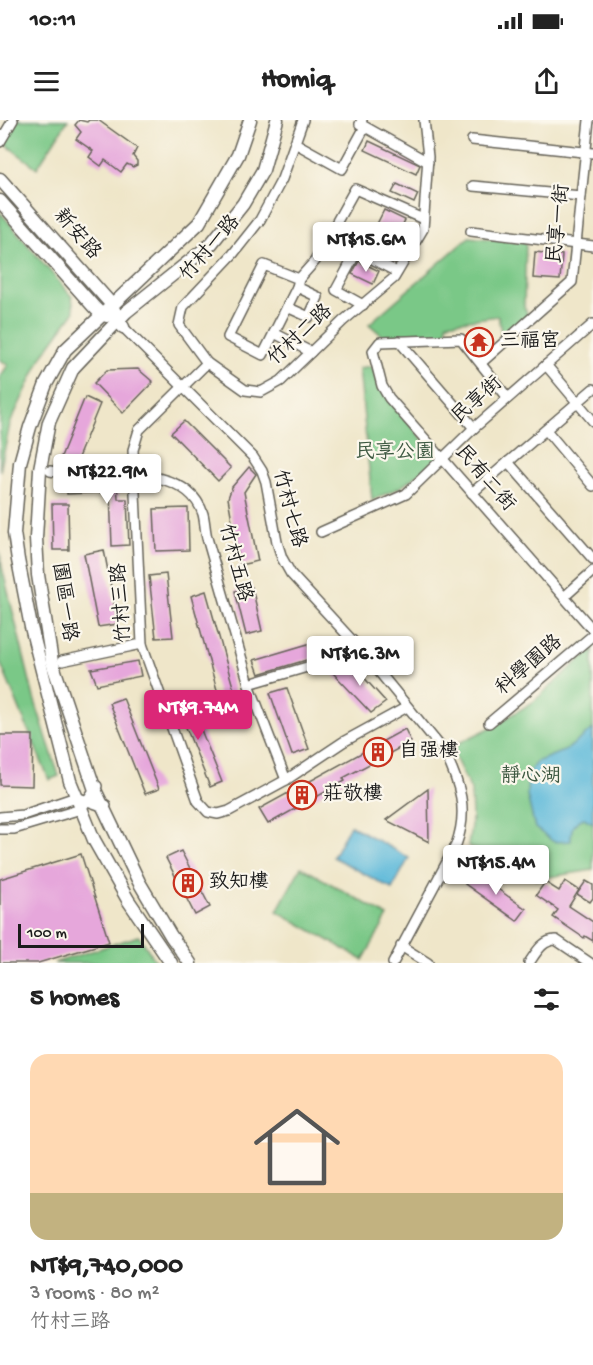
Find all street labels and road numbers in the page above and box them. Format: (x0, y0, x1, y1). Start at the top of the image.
street label: 民享一街 (542, 183, 576, 265)
street label: 新安路 (48, 204, 107, 266)
street label: 竹村一路 (175, 209, 247, 287)
street label: 竹村二路 (263, 298, 339, 372)
street label: 民享街 (447, 371, 508, 430)
street label: 民有二街 (449, 440, 520, 517)
street label: 竹村七路 (267, 467, 312, 552)
street label: 竹村五路 (213, 521, 258, 606)
street label: 園區一路 (46, 561, 82, 644)
street label: 竹村三路 (107, 561, 137, 644)
street label: 科學園路 (491, 629, 568, 701)

